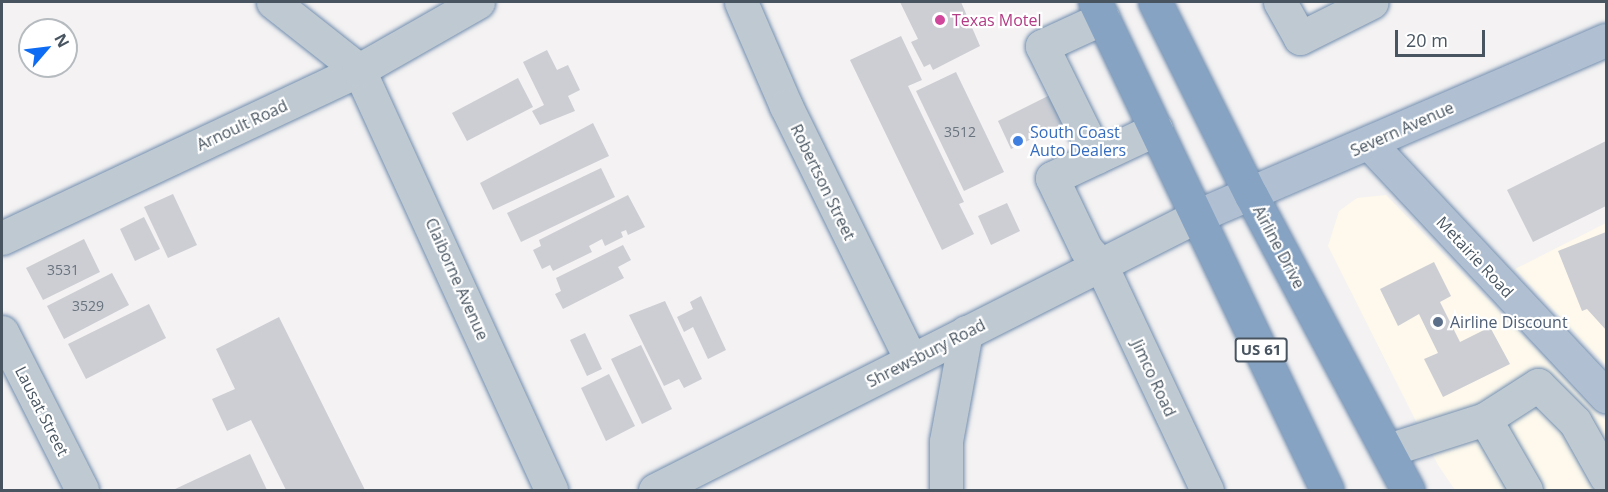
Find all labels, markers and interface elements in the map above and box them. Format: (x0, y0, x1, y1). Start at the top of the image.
place label: Texas Motel (952, 10, 1042, 30)
marker: Texas Motel (933, 13, 947, 27)
north arrow (18, 18, 78, 78)
scale bar (1398, 18, 1488, 56)
text: 20 m (1406, 28, 1448, 52)
text: N (49, 30, 75, 51)
street label: Arnoult Road (194, 96, 290, 154)
street label: Severn Avenue (1347, 98, 1457, 160)
street label: Robertson Street (787, 121, 859, 243)
place label: South Coast Auto Dealers (1030, 122, 1126, 160)
house number: 3512 (944, 124, 976, 140)
marker: South Coast Auto Dealers (1011, 134, 1025, 148)
street label: Airline Drive (1249, 202, 1309, 292)
street label: Metairie Road (1433, 212, 1517, 302)
street label: Claiborne Avenue (421, 215, 493, 343)
house number: 3531 (47, 262, 79, 278)
house number: 3529 (72, 298, 104, 314)
place label: Airline Discount (1450, 312, 1568, 332)
street label: Shrewsbury Road (863, 315, 989, 391)
marker: Airline Discount (1431, 315, 1445, 329)
street label: Jimco Road (1128, 336, 1180, 420)
road number: US 61 (1234, 338, 1288, 362)
street label: Lausat Street (11, 363, 73, 459)

